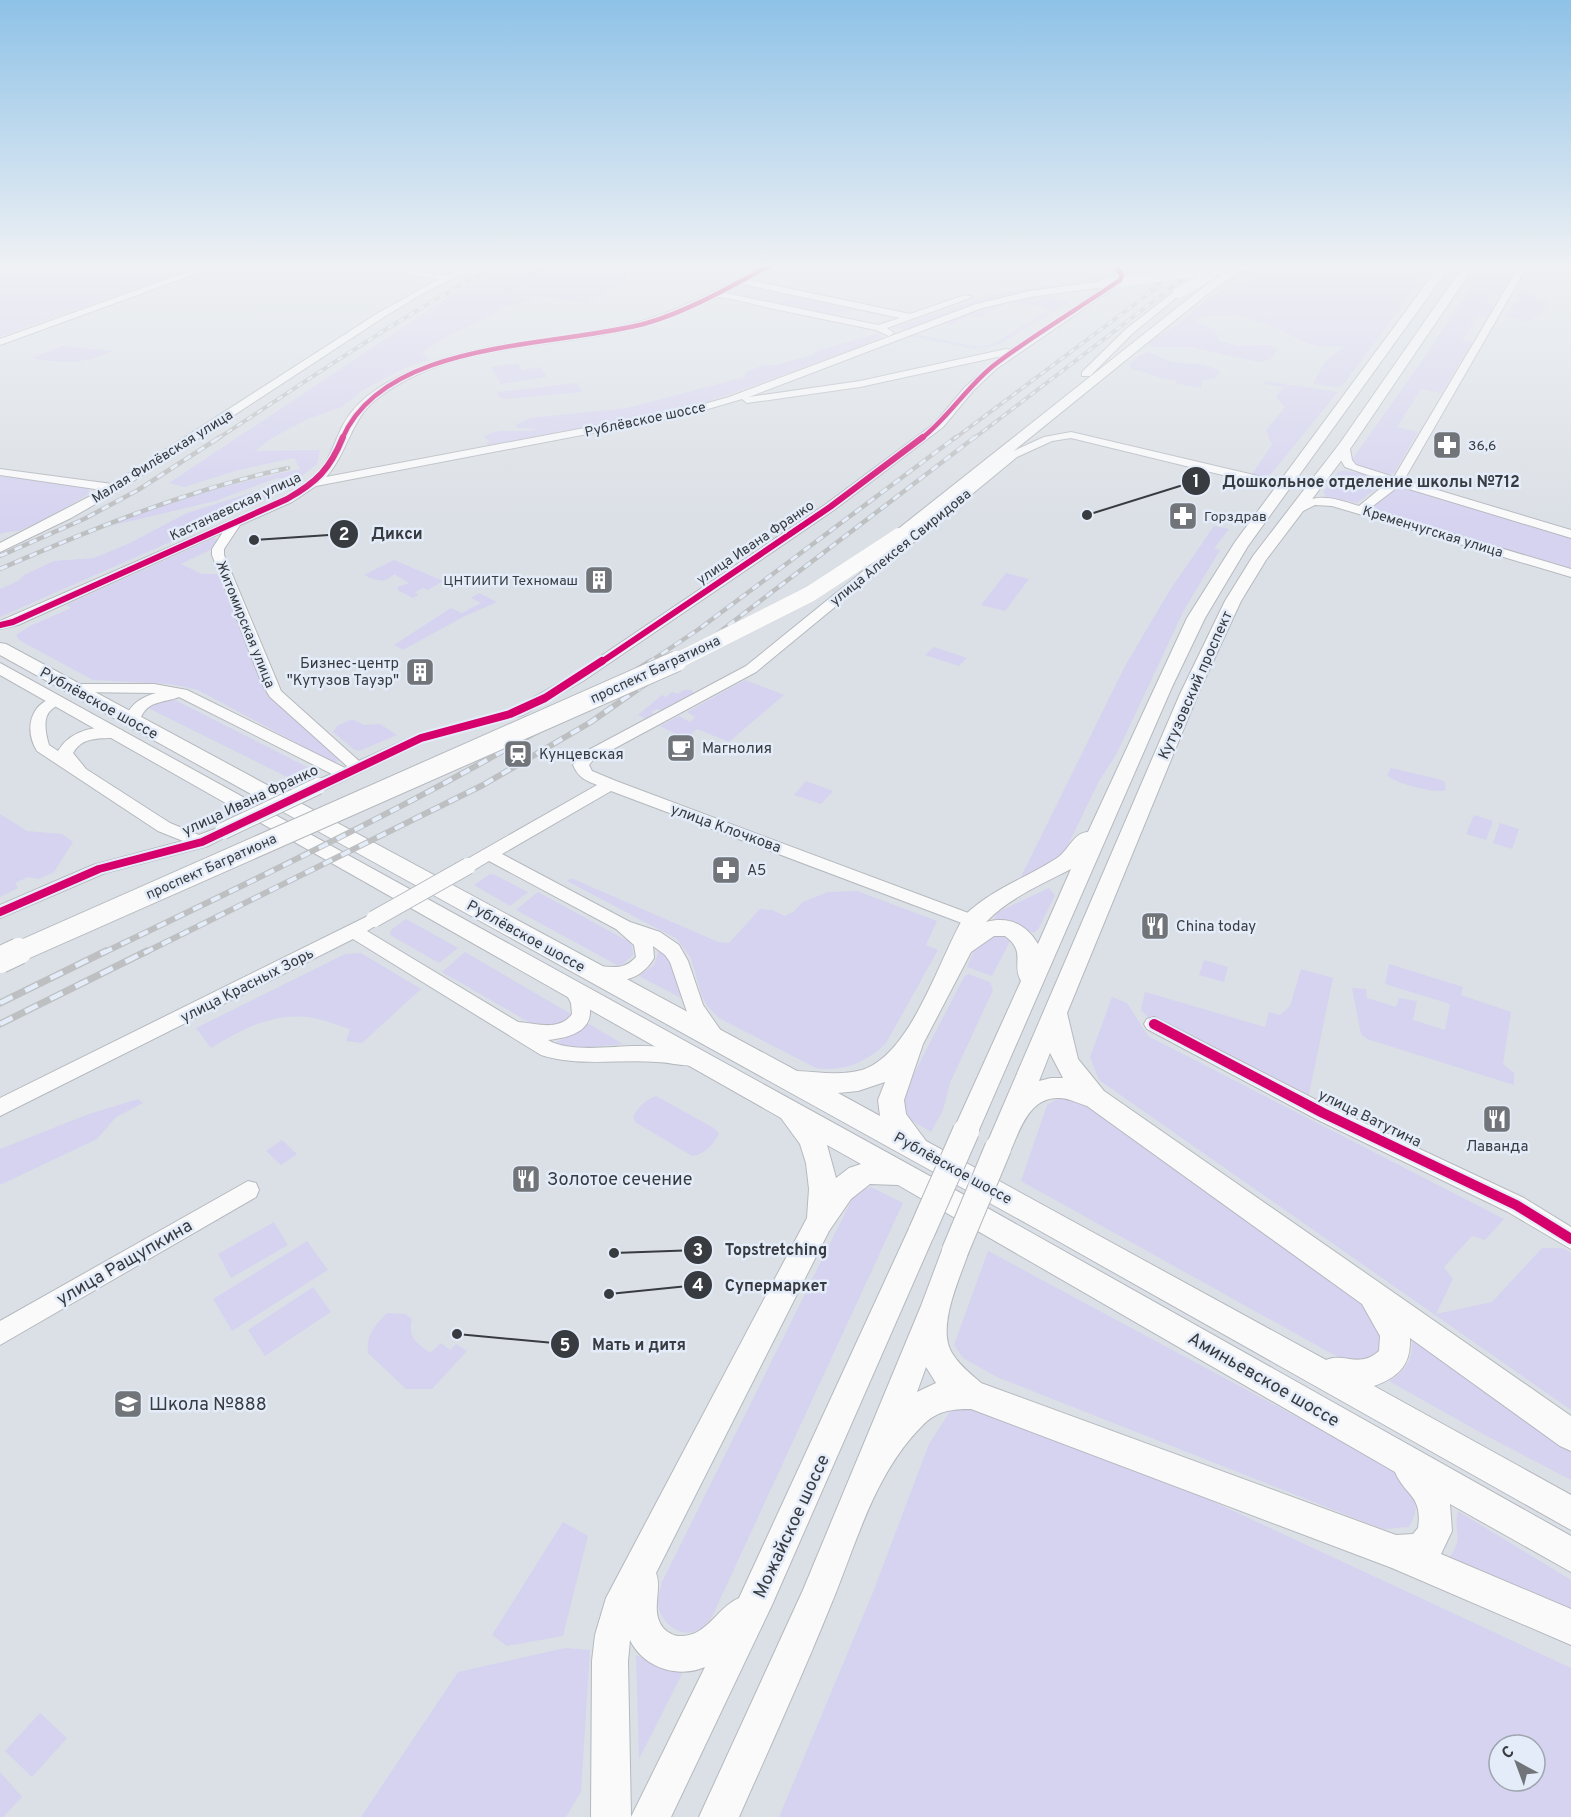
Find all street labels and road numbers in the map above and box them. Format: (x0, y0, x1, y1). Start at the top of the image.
street label: Рублёвское шоссе (583, 399, 707, 442)
street label: Малая Филёвская улица (89, 407, 236, 508)
street label: Кастанаевская улица (167, 469, 304, 545)
street label: улица Алексея Свиридова (827, 486, 975, 610)
street label: улица Ивана Франко (694, 497, 818, 589)
street label: Кременчугская улица (1360, 503, 1505, 562)
street label: Житомирская улица (211, 559, 278, 691)
street label: Кутузовский проспект (1155, 608, 1238, 763)
street label: проспект Багратиона (588, 633, 723, 708)
street label: Рублёвское шоссе (36, 664, 161, 745)
street label: улица Ивана Франко (180, 761, 322, 841)
street label: улица Клочкова (668, 801, 783, 858)
street label: проспект Багратиона (144, 831, 280, 904)
street label: Рублёвское шоссе (463, 897, 588, 978)
street label: улица Красных Зорь (178, 944, 318, 1028)
street label: улица Ватутина (1315, 1086, 1424, 1153)
street label: Рублёвское шоссе (890, 1129, 1015, 1210)
street label: улица Ращупкина (53, 1215, 197, 1312)
street label: Аминьевское шоссе (1183, 1328, 1343, 1433)
street label: Можайское шоссе (749, 1451, 836, 1602)

